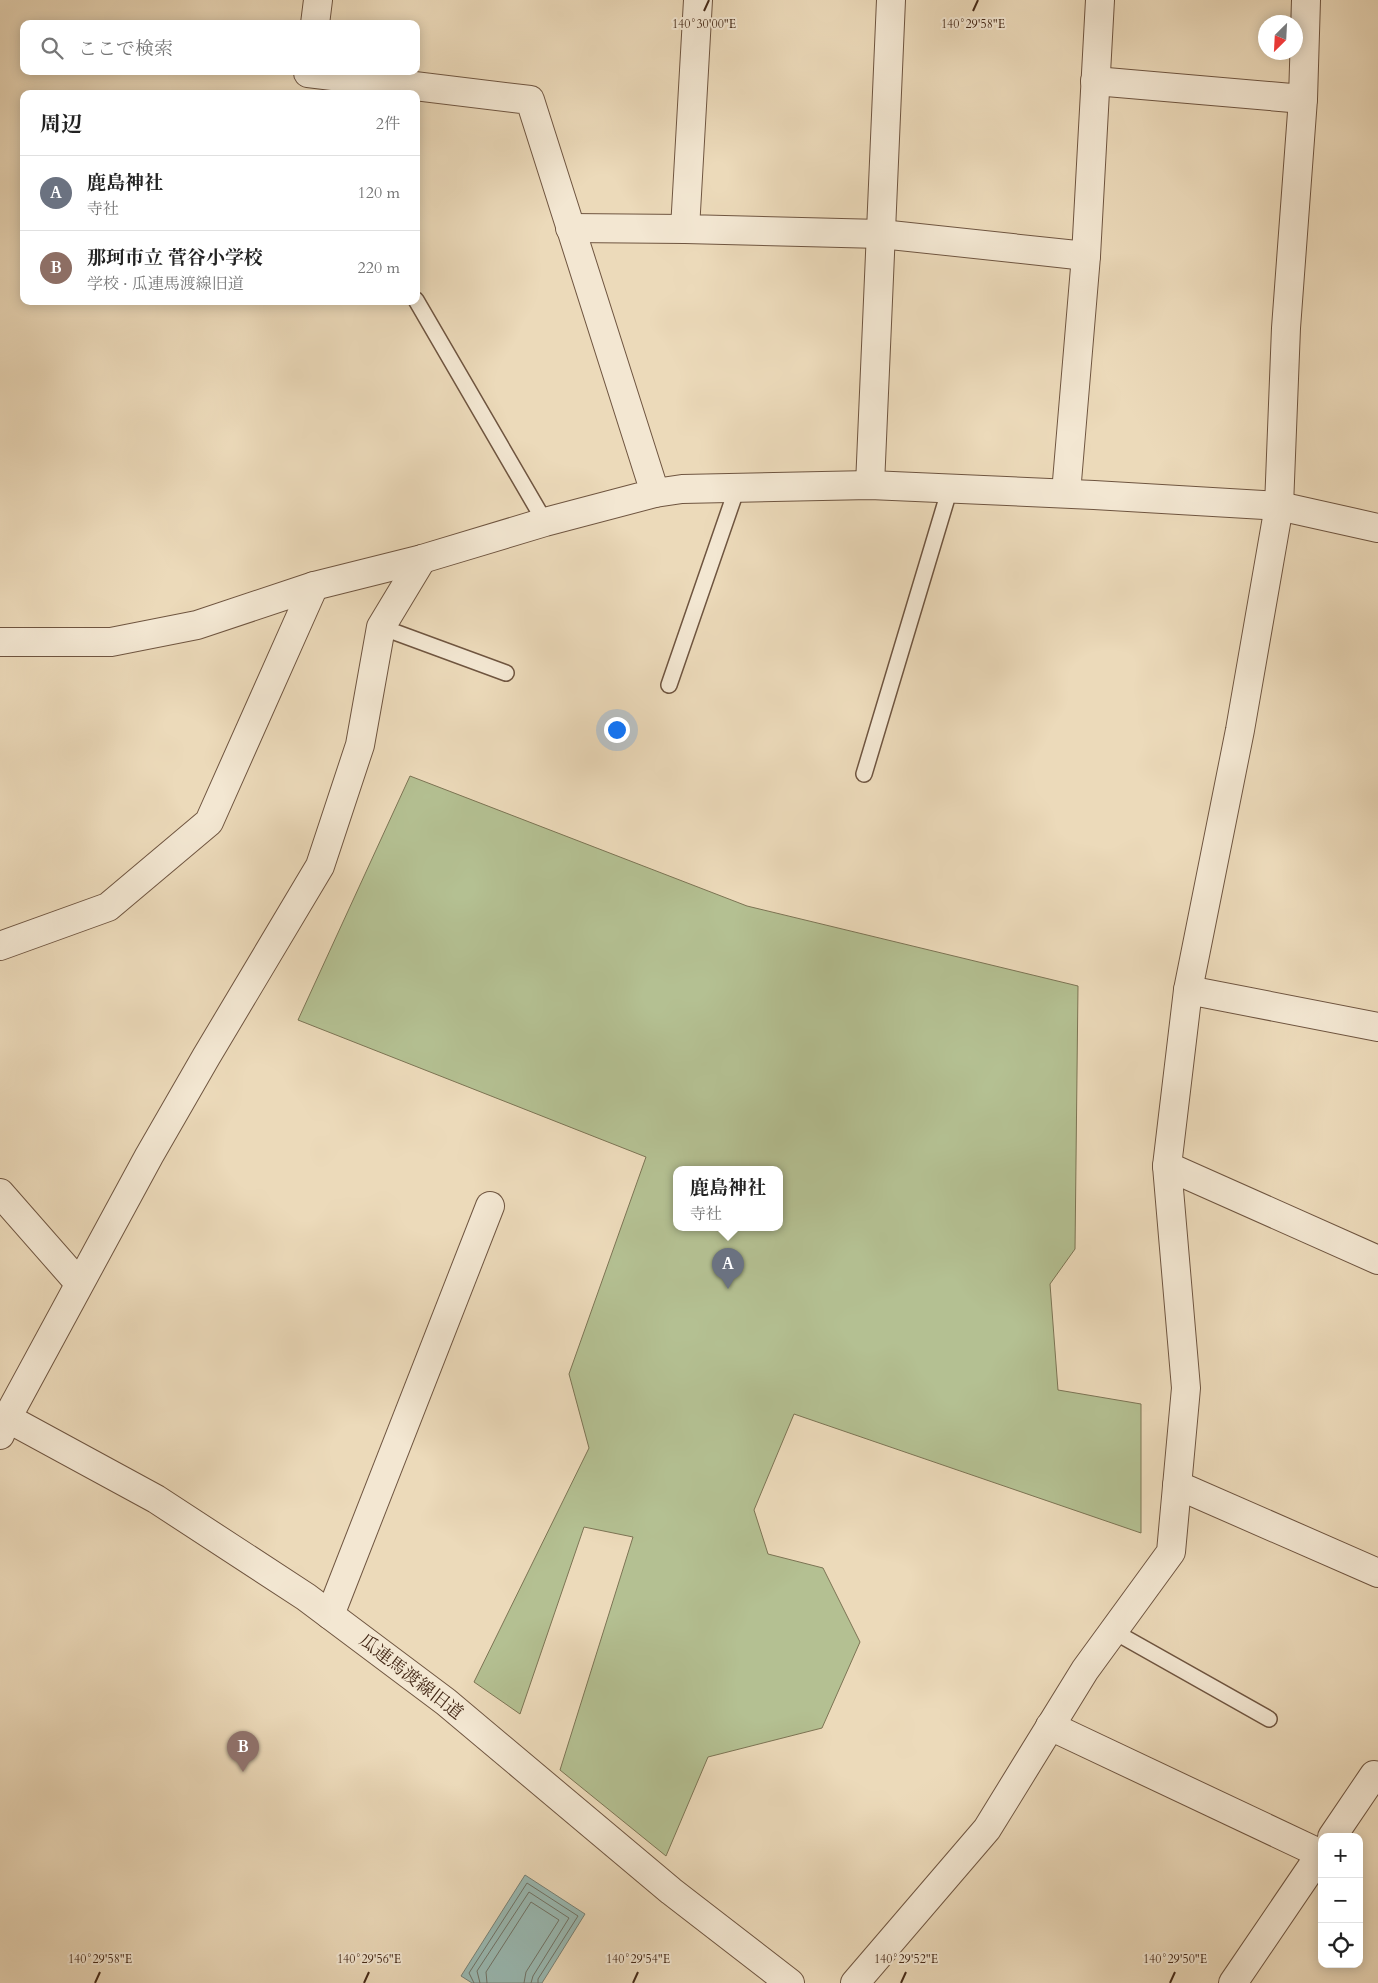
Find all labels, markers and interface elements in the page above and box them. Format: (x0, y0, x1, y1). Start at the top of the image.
north arrow (1258, 15, 1303, 60)
text: 140°30'00"E (672, 16, 736, 32)
text: 140°29'58"E (941, 16, 1005, 32)
search box (20, 20, 420, 75)
icon: search (38, 34, 66, 62)
text: ここで検索 (78, 36, 173, 62)
text: 周辺 (40, 110, 82, 139)
text: 2件 (376, 113, 400, 135)
text: 鹿島神社 (87, 170, 163, 196)
text: A (50, 182, 62, 204)
text: 120 m (358, 182, 400, 204)
text: 寺社 (87, 198, 119, 220)
text: 那珂市立 菅谷小学校 (87, 245, 263, 271)
text: B (50, 257, 62, 279)
text: 220 m (358, 257, 400, 279)
text: 学校 · 瓜連馬渡線旧道 (87, 273, 244, 295)
your location (604, 717, 630, 743)
popup (673, 1166, 783, 1231)
text: 鹿島神社 (690, 1175, 766, 1201)
text: 寺社 (690, 1203, 722, 1225)
pin: A (712, 1248, 744, 1289)
street label: 瓜連馬渡線旧道 (354, 1628, 468, 1726)
pin: B (227, 1731, 259, 1772)
map controls (1318, 1833, 1363, 1968)
button: + (1318, 1833, 1363, 1878)
button: − (1318, 1878, 1363, 1923)
button: locate (1318, 1923, 1363, 1968)
text: 140°29'58"E (68, 1951, 132, 1967)
text: 140°29'56"E (337, 1951, 401, 1967)
text: 140°29'54"E (606, 1951, 670, 1967)
text: 140°29'52"E (874, 1951, 938, 1967)
text: 140°29'50"E (1143, 1951, 1207, 1967)

